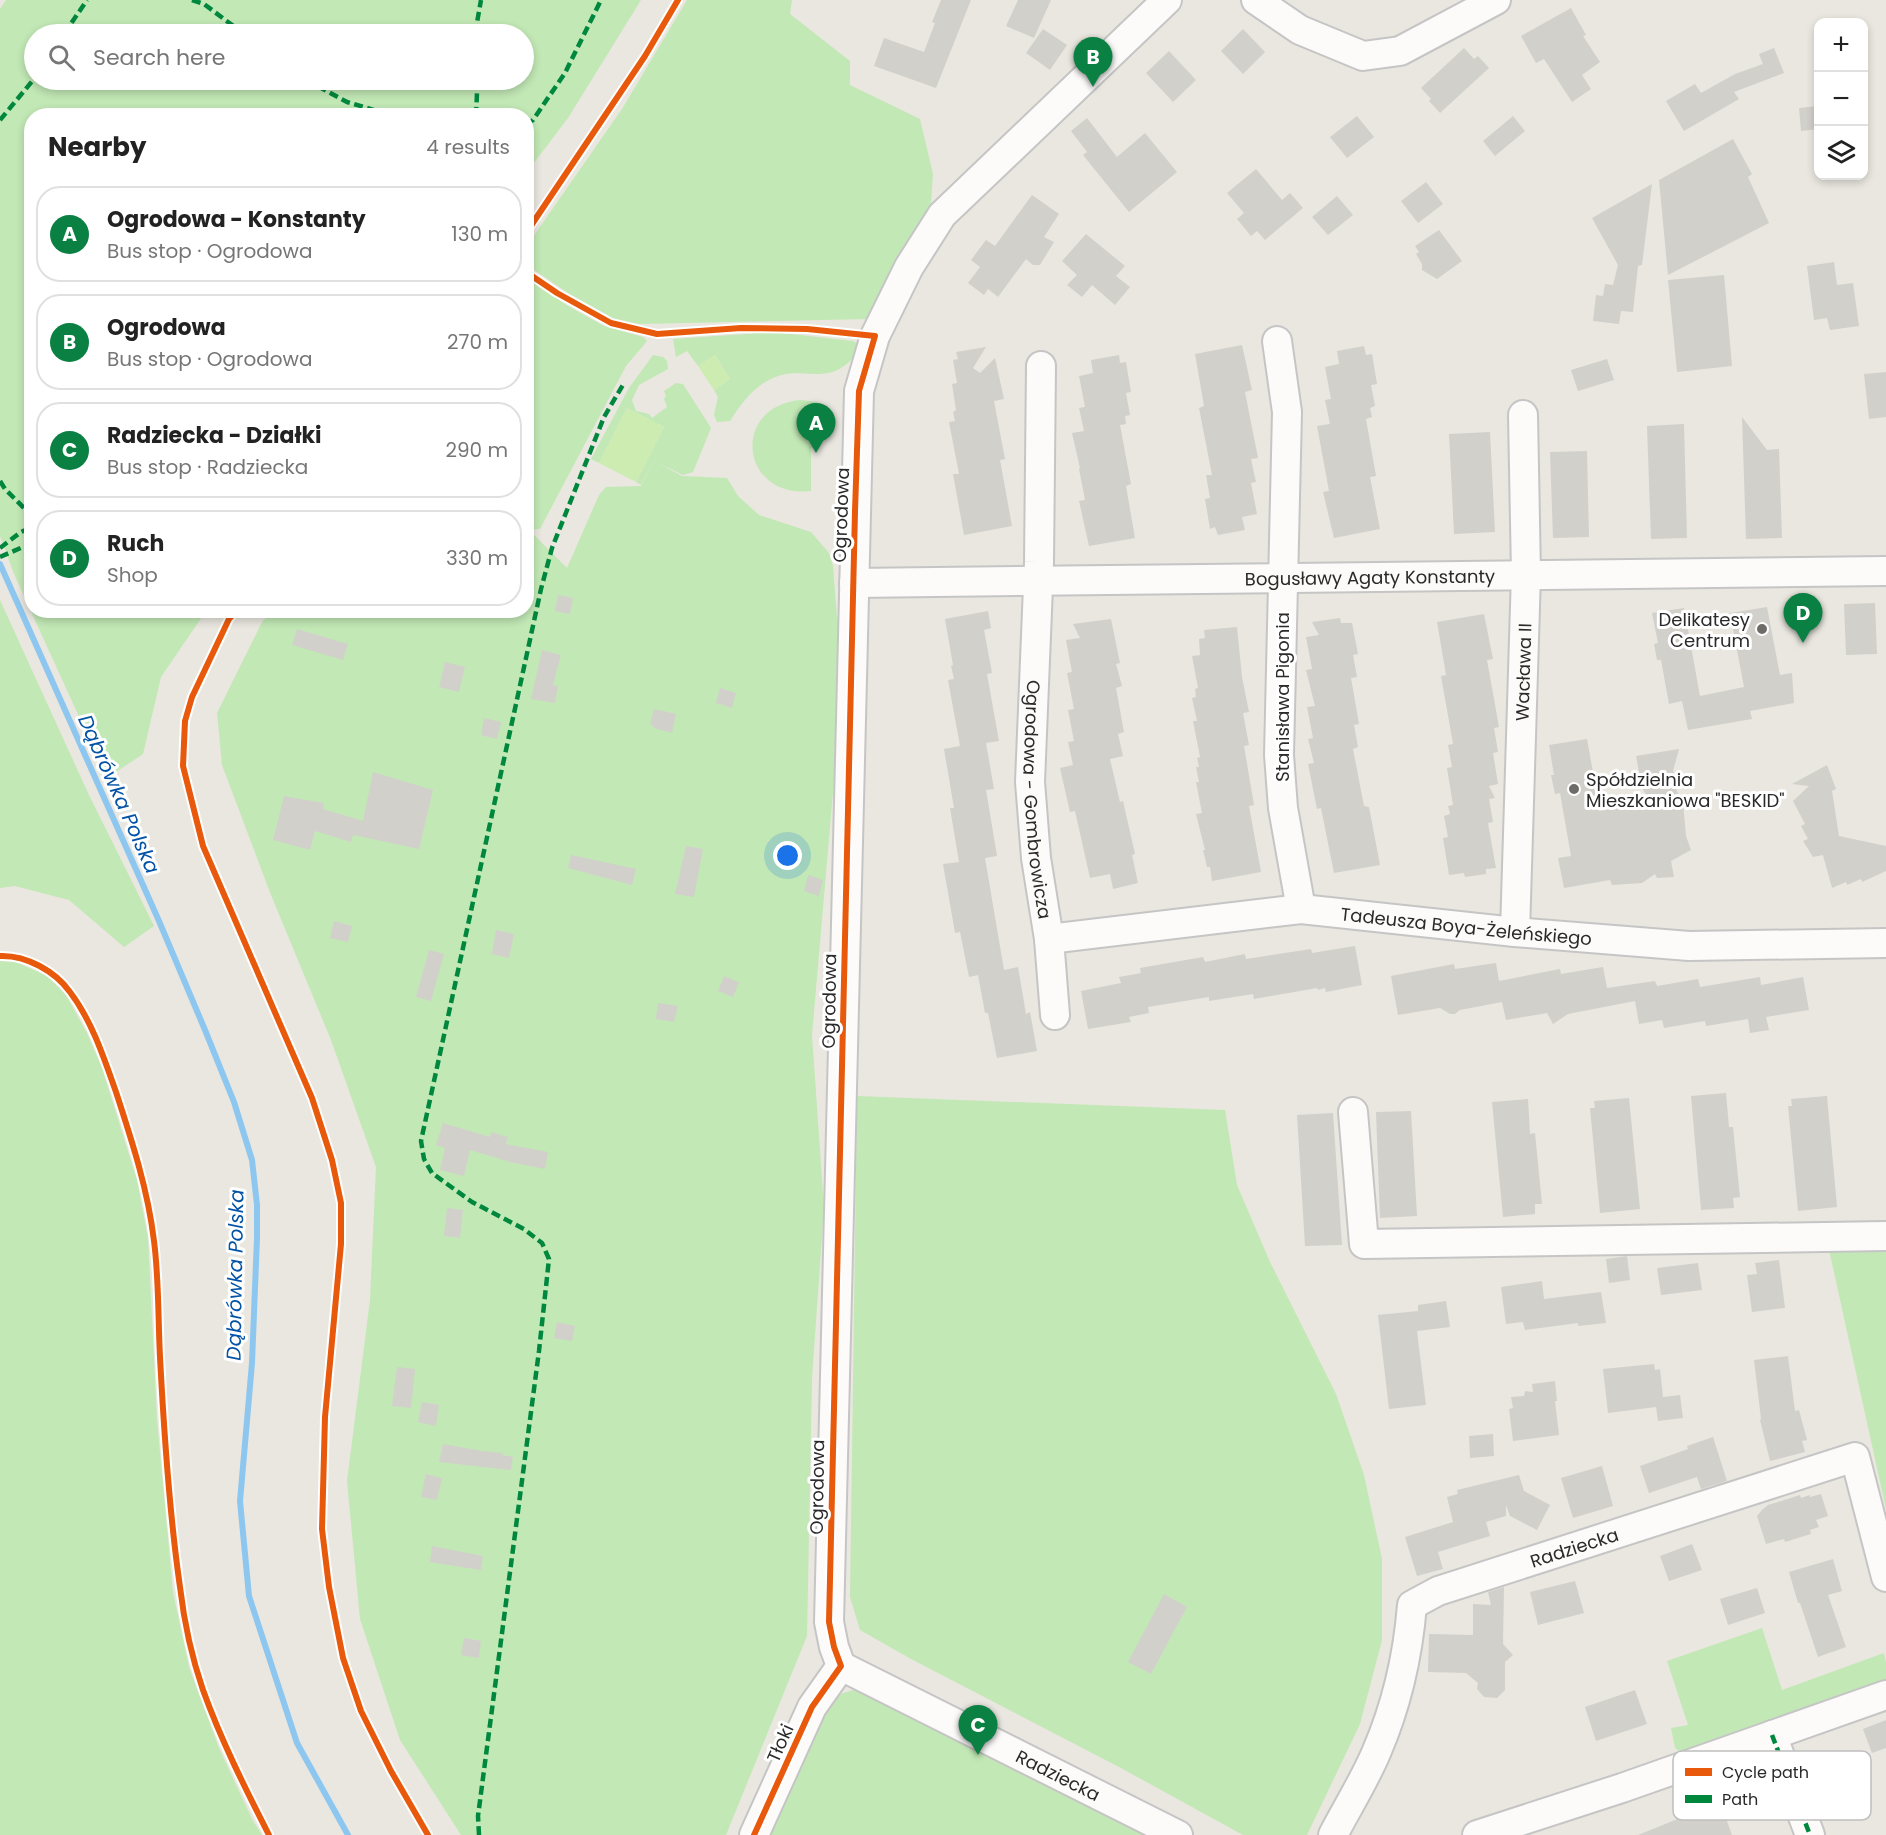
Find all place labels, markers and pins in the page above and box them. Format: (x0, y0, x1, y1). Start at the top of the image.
pin: B (1074, 38, 1112, 87)
pin: A (796, 404, 836, 453)
pin: D (1784, 594, 1822, 643)
place label: Delikatesy Centrum (1659, 607, 1750, 653)
marker: Delikatesy Centrum (1755, 622, 1769, 636)
place label: Spółdzielnia Mieszkaniowa "BESKID" (1586, 767, 1785, 813)
marker: Spółdzielnia Mieszkaniowa "BESKID" (1567, 782, 1581, 796)
pin: C (958, 1706, 998, 1755)

